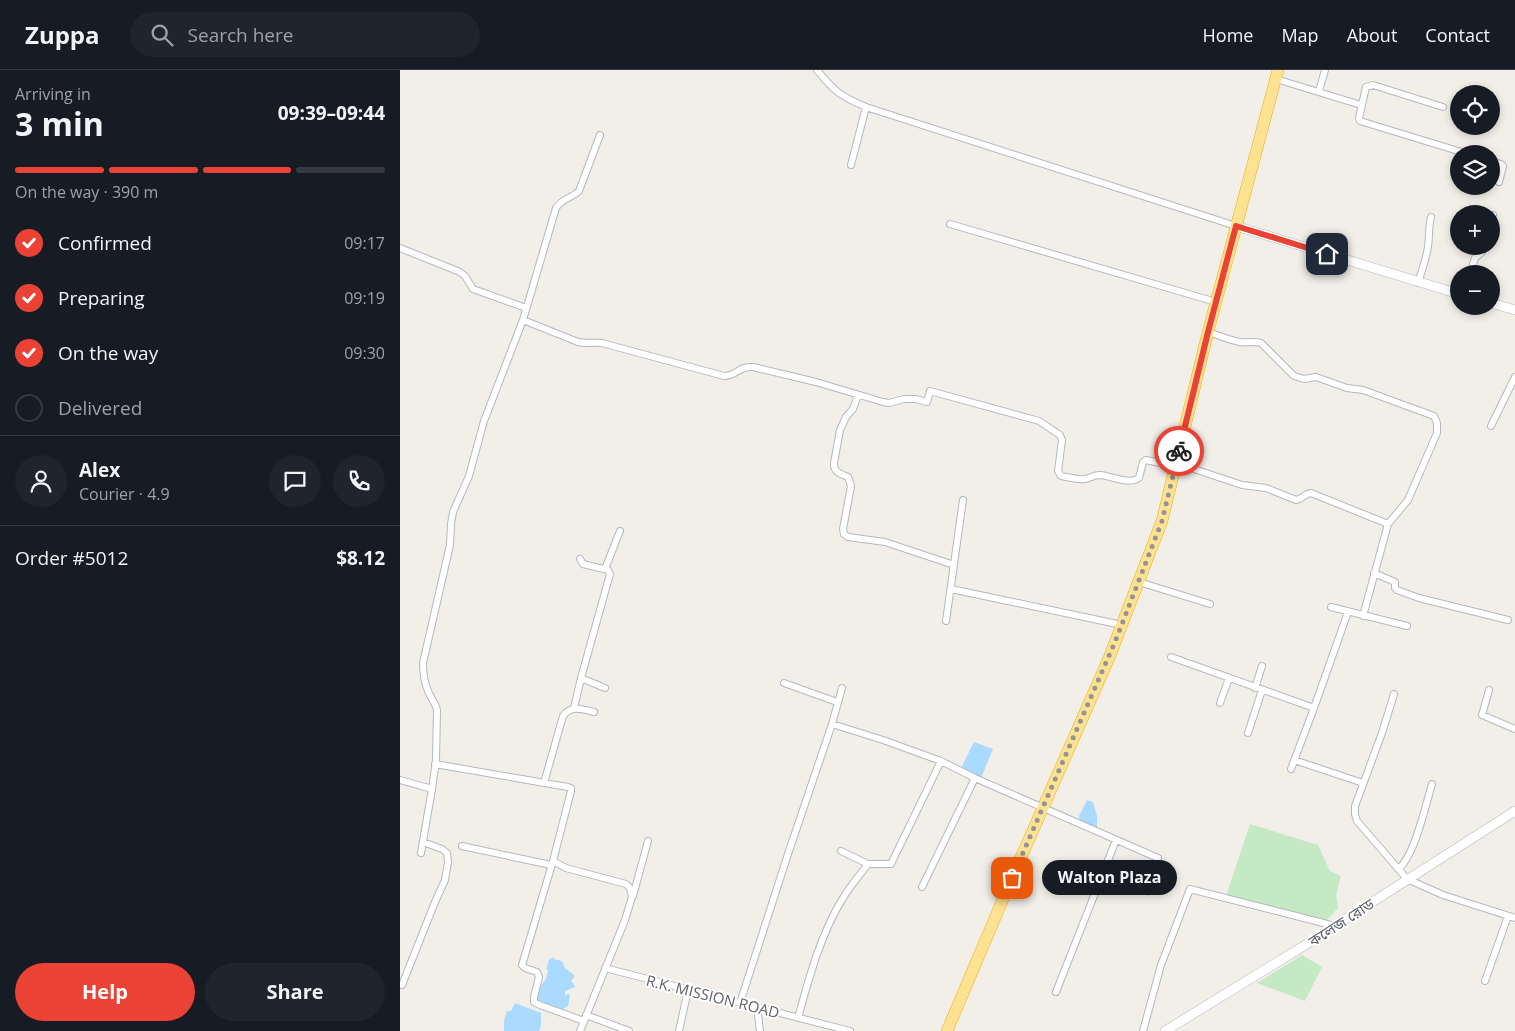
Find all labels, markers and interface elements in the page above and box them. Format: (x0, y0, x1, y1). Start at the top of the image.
search box (130, 12, 480, 57)
text: Zuppa (25, 18, 100, 51)
icon: search (148, 21, 176, 49)
text: Search here (188, 22, 293, 48)
text: Home (1203, 23, 1253, 47)
text: Map (1281, 23, 1319, 47)
text: About (1347, 23, 1397, 47)
text: Contact (1425, 23, 1490, 47)
text: Arriving in (15, 83, 91, 105)
map controls (1450, 85, 1500, 315)
button: locate (1450, 85, 1500, 135)
text: 09:39–09:44 (278, 100, 385, 126)
text: 3 min (15, 102, 104, 145)
button: layers (1450, 145, 1500, 195)
text: On the way · 390 m (15, 181, 158, 203)
button: + (1450, 205, 1500, 255)
icon: check (15, 229, 43, 257)
text: Confirmed (58, 230, 152, 256)
text: 09:17 (344, 232, 385, 254)
pin (1306, 233, 1348, 275)
icon: home (1313, 240, 1341, 268)
button: − (1450, 265, 1500, 315)
icon: check (15, 284, 43, 312)
text: Preparing (58, 285, 145, 311)
text: 09:19 (344, 287, 385, 309)
icon: check (15, 339, 43, 367)
text: On the way (58, 340, 158, 366)
text: 09:30 (344, 342, 385, 364)
text: Delivered (58, 395, 142, 421)
courier (1154, 426, 1204, 476)
icon: bike (1165, 437, 1193, 465)
button: person (15, 455, 67, 507)
button: chat (269, 455, 321, 507)
button: phone (333, 455, 385, 507)
text: Alex (79, 457, 120, 483)
text: Courier · 4.9 (79, 483, 170, 505)
text: Order #5012 (15, 545, 128, 571)
text: $8.12 (336, 545, 385, 571)
pin (991, 857, 1033, 899)
callout: Walton Plaza (1042, 860, 1177, 896)
icon: bag (998, 864, 1026, 892)
text: Walton Plaza (1058, 866, 1161, 888)
street label: কলেজ রোড (1304, 893, 1378, 951)
button: Help (15, 963, 195, 1021)
button: Share (205, 963, 385, 1021)
street label: R.K. MISSION ROAD (644, 970, 782, 1022)

